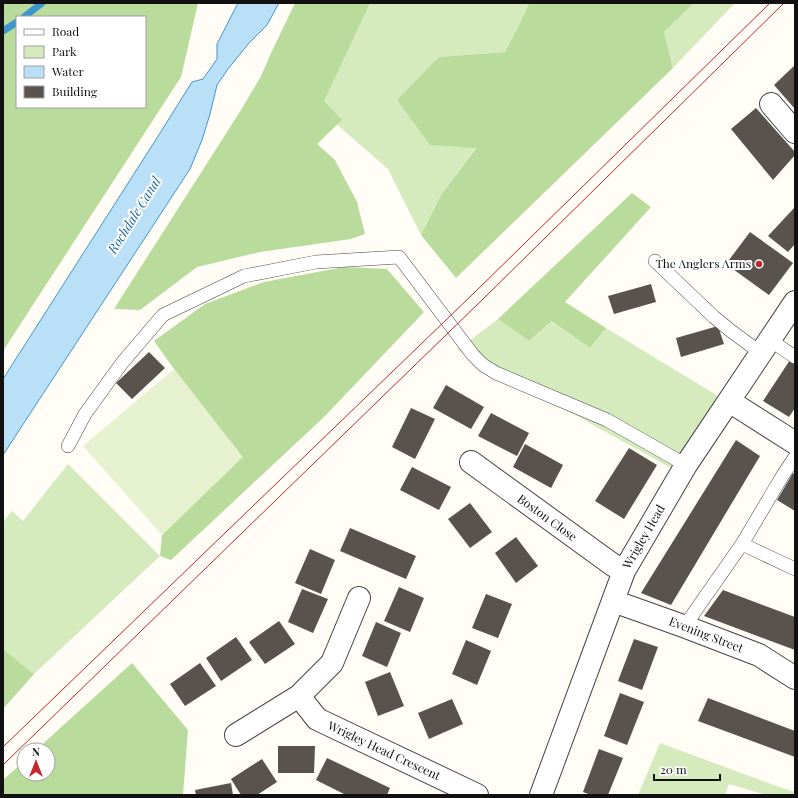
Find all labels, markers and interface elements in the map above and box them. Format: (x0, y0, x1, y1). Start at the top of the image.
legend (16, 16, 146, 108)
text: Road (52, 23, 79, 39)
text: Park (52, 43, 77, 59)
text: Water (51, 63, 85, 79)
text: Building (52, 83, 98, 99)
water label: Rochdale Canal (103, 172, 165, 257)
place label: The Anglers Arms (655, 255, 751, 271)
marker: The Anglers Arms (754, 259, 764, 269)
street label: Boston Close (515, 490, 581, 544)
street label: Wrigley Head (618, 502, 668, 572)
street label: Evening Street (667, 613, 747, 656)
street label: Wrigley Head Crescent (325, 717, 444, 784)
north arrow (16, 742, 56, 782)
text: N (32, 744, 40, 759)
scale bar (654, 756, 720, 782)
text: 20 m (660, 761, 687, 777)

